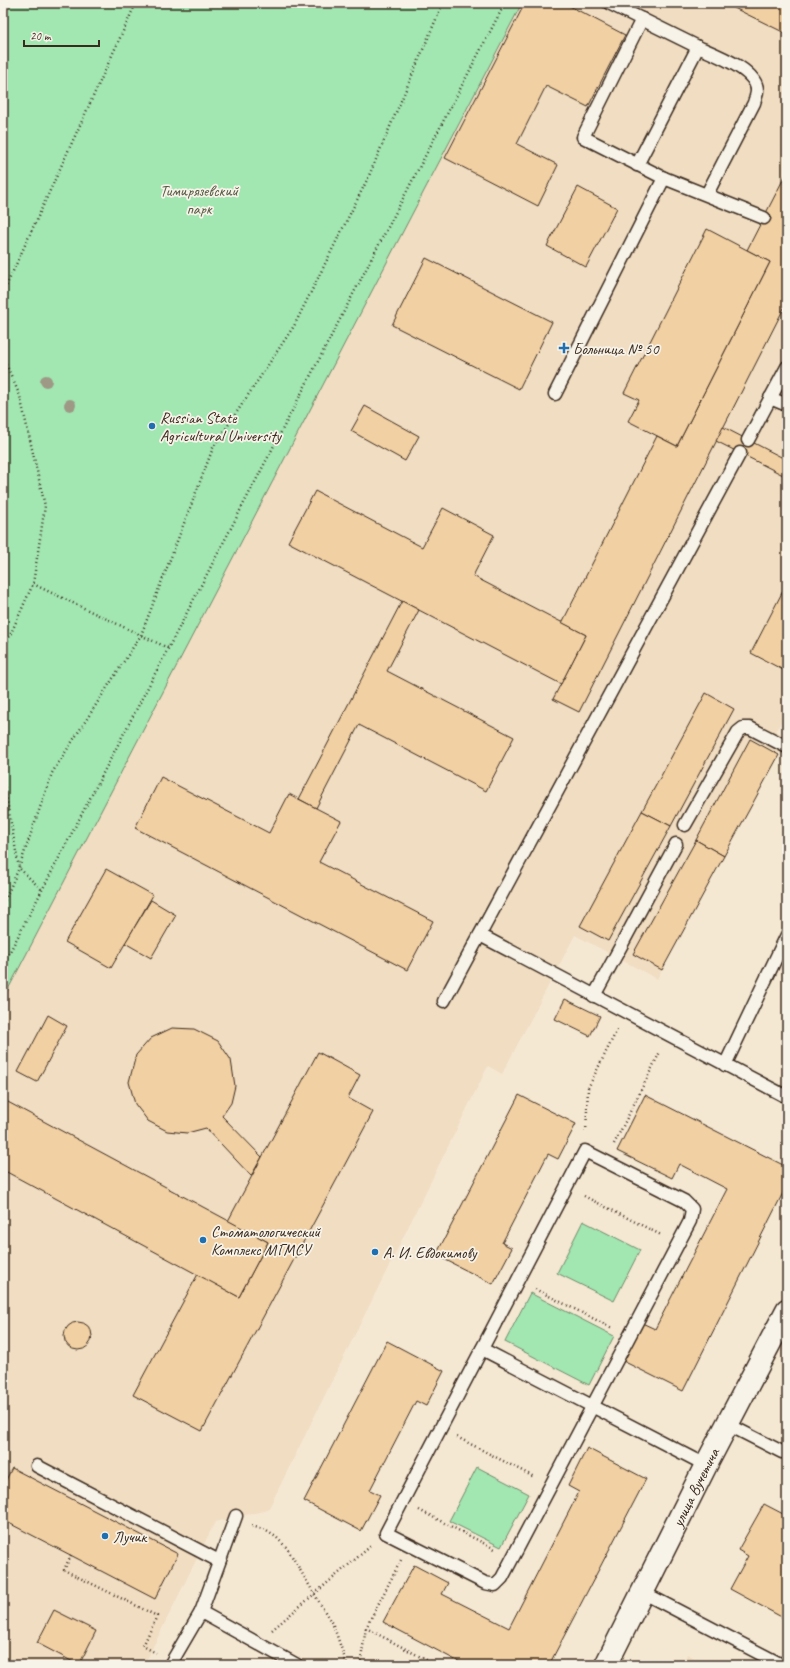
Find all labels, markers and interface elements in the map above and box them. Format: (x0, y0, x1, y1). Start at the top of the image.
scale bar (24, 22, 99, 48)
text: 20 m (30, 28, 52, 44)
park label: Тимирязевский парк (160, 181, 240, 219)
place label: Больница № 50 (573, 339, 660, 359)
marker: Больница № 50 (558, 342, 570, 354)
place label: Russian State Agricultural University (160, 408, 283, 446)
marker: Russian State Agricultural University (147, 421, 157, 431)
place label: Стоматологический Комплекс МГМСУ (211, 1222, 321, 1260)
marker: Стоматологический Комплекс МГМСУ (198, 1235, 208, 1245)
place label: А. И. Евдокимову (383, 1243, 478, 1263)
marker: А. И. Евдокимову (370, 1247, 380, 1257)
street label: улица Вучетича (667, 1444, 725, 1531)
place label: Лучик (113, 1527, 148, 1547)
marker: Лучик (100, 1531, 110, 1541)

